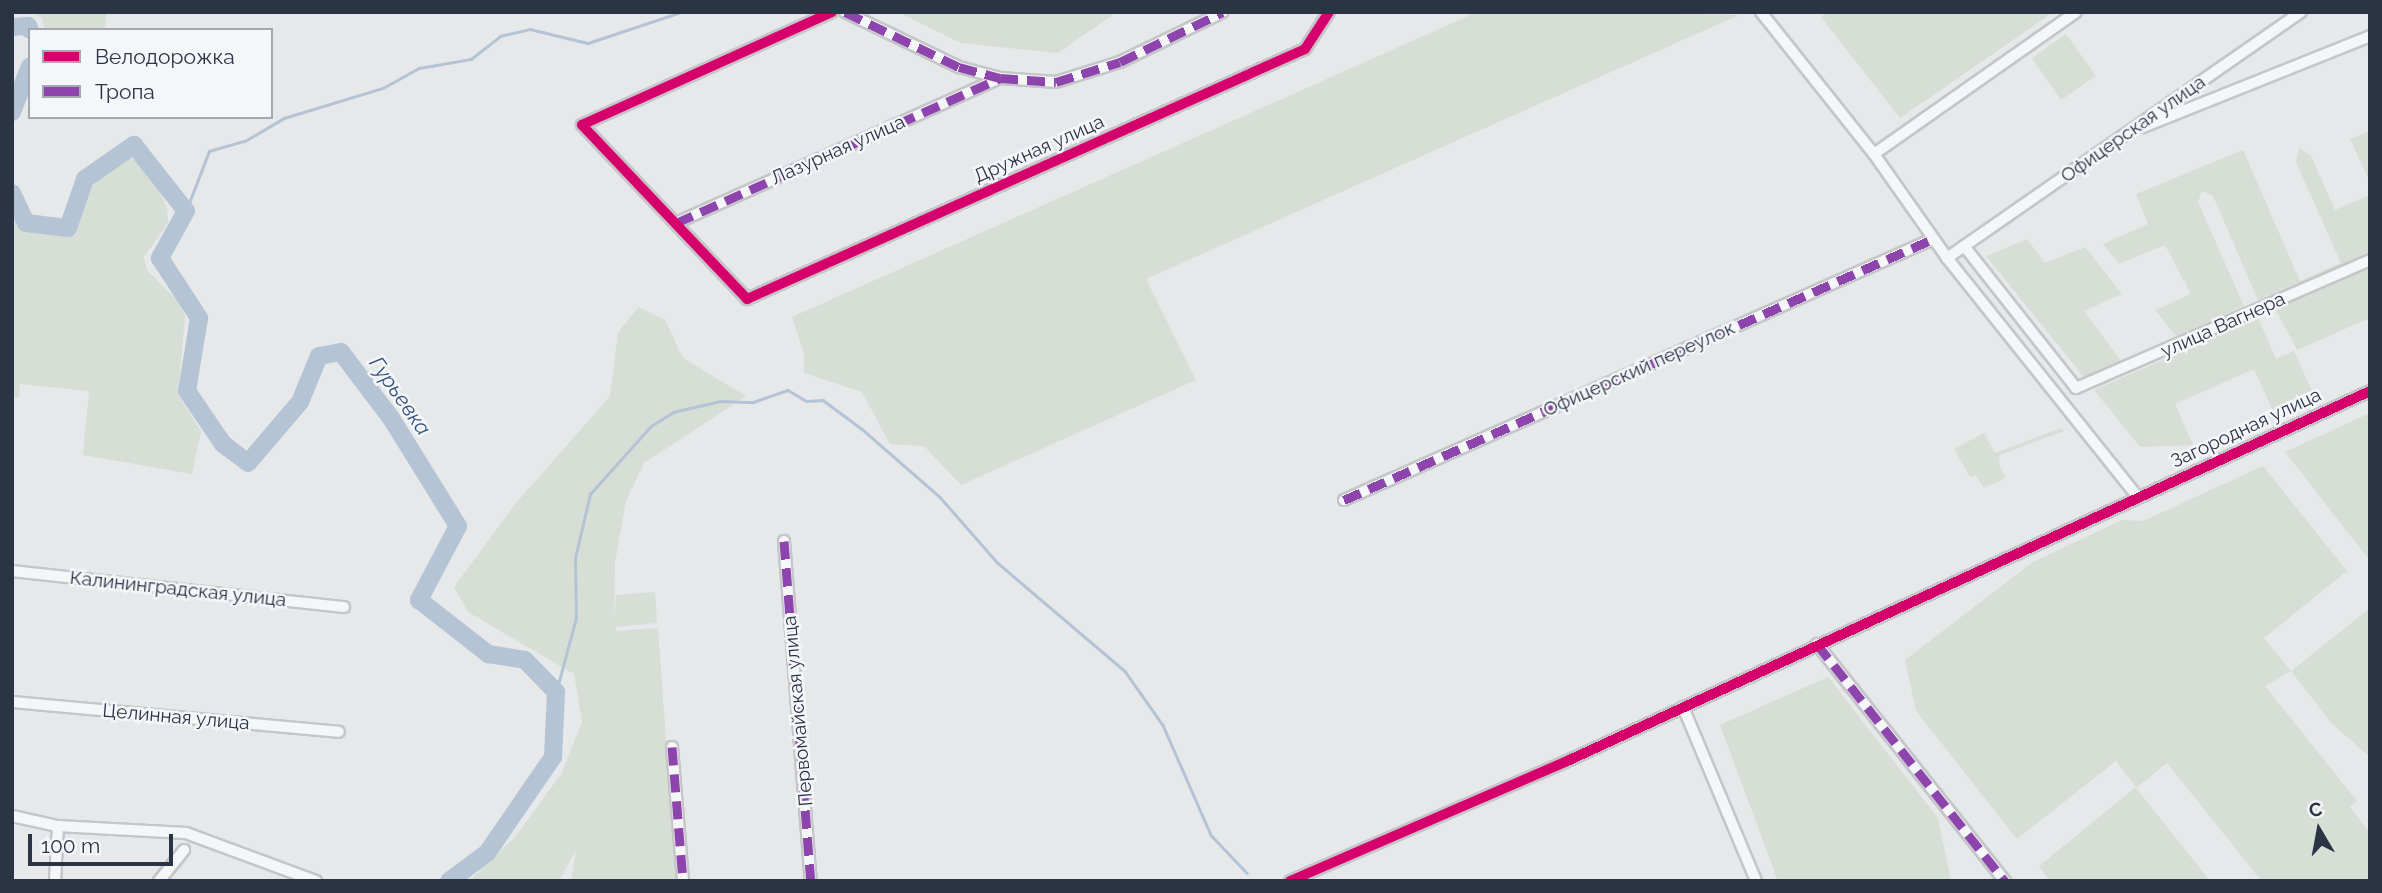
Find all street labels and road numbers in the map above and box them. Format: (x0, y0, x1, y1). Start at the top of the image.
street label: Офицерская улица (2056, 70, 2210, 188)
street label: Лазурная улица (767, 110, 909, 190)
street label: Дружная улица (970, 110, 1108, 188)
street label: улица Вагнера (2157, 287, 2289, 363)
street label: Офицерский переулок (1540, 316, 1738, 422)
street label: Загородная улица (2167, 383, 2325, 473)
street label: Калининградская улица (69, 566, 287, 612)
street label: Первомайская улица (778, 614, 818, 808)
street label: Целинная улица (101, 699, 251, 735)

